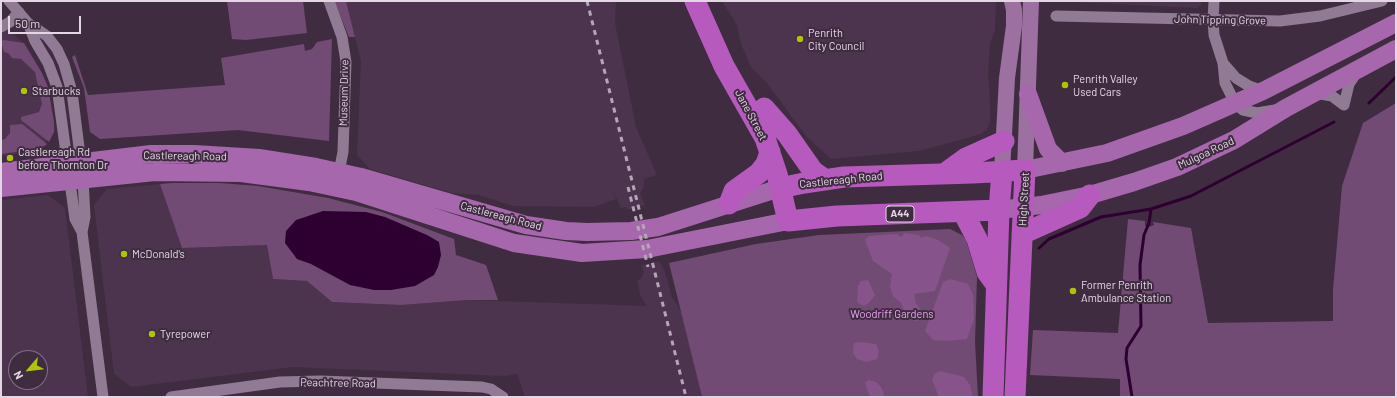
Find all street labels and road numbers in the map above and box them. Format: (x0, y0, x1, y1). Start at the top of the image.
street label: John Tipping Grove (1174, 13, 1266, 27)
street label: Museum Drive (337, 60, 351, 126)
street label: Jane Street (732, 87, 770, 143)
street label: Mulgoa Road (1176, 134, 1236, 172)
street label: Castlereagh Road (143, 149, 227, 163)
street label: Castlereagh Road (799, 169, 883, 191)
street label: High Street (1016, 172, 1032, 226)
street label: Castlereagh Road (459, 199, 543, 233)
road number: A44 (886, 206, 914, 222)
street label: Peachtree Road (300, 376, 376, 390)

